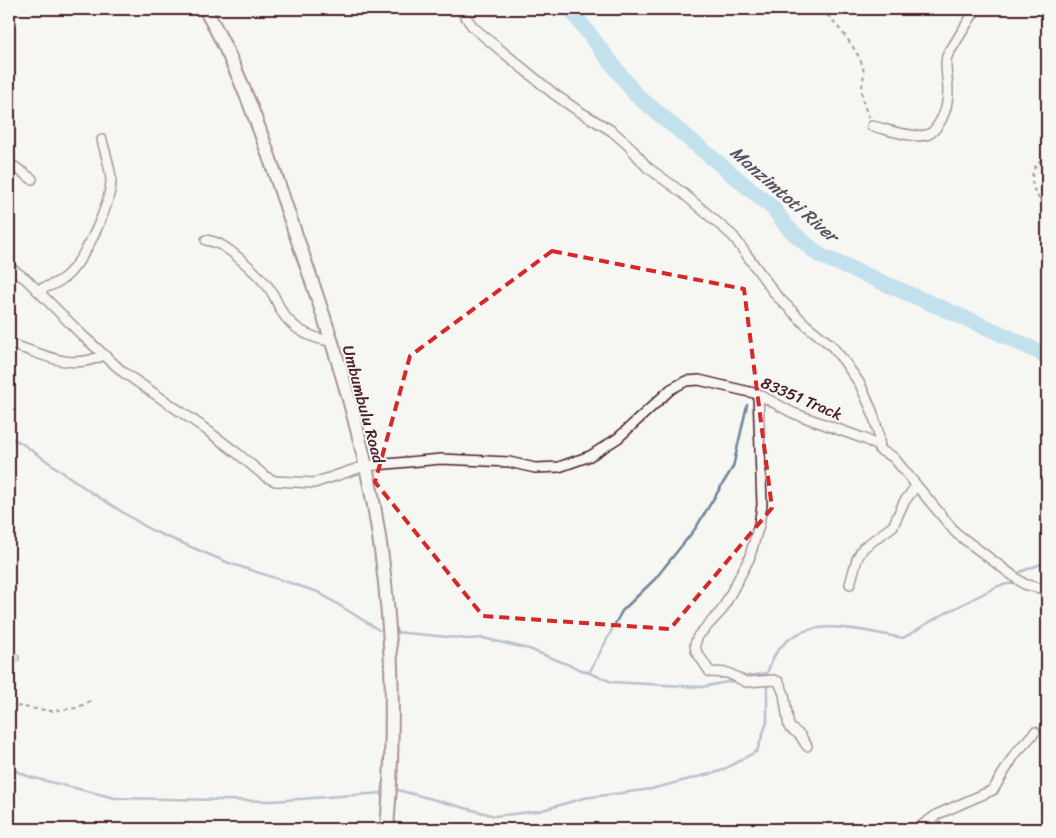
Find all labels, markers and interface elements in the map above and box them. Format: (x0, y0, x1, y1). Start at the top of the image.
water label: Manzimtoti River (722, 138, 848, 253)
street label: Umbumbulu Road (334, 342, 394, 468)
street label: 83351 Track (756, 368, 847, 429)

